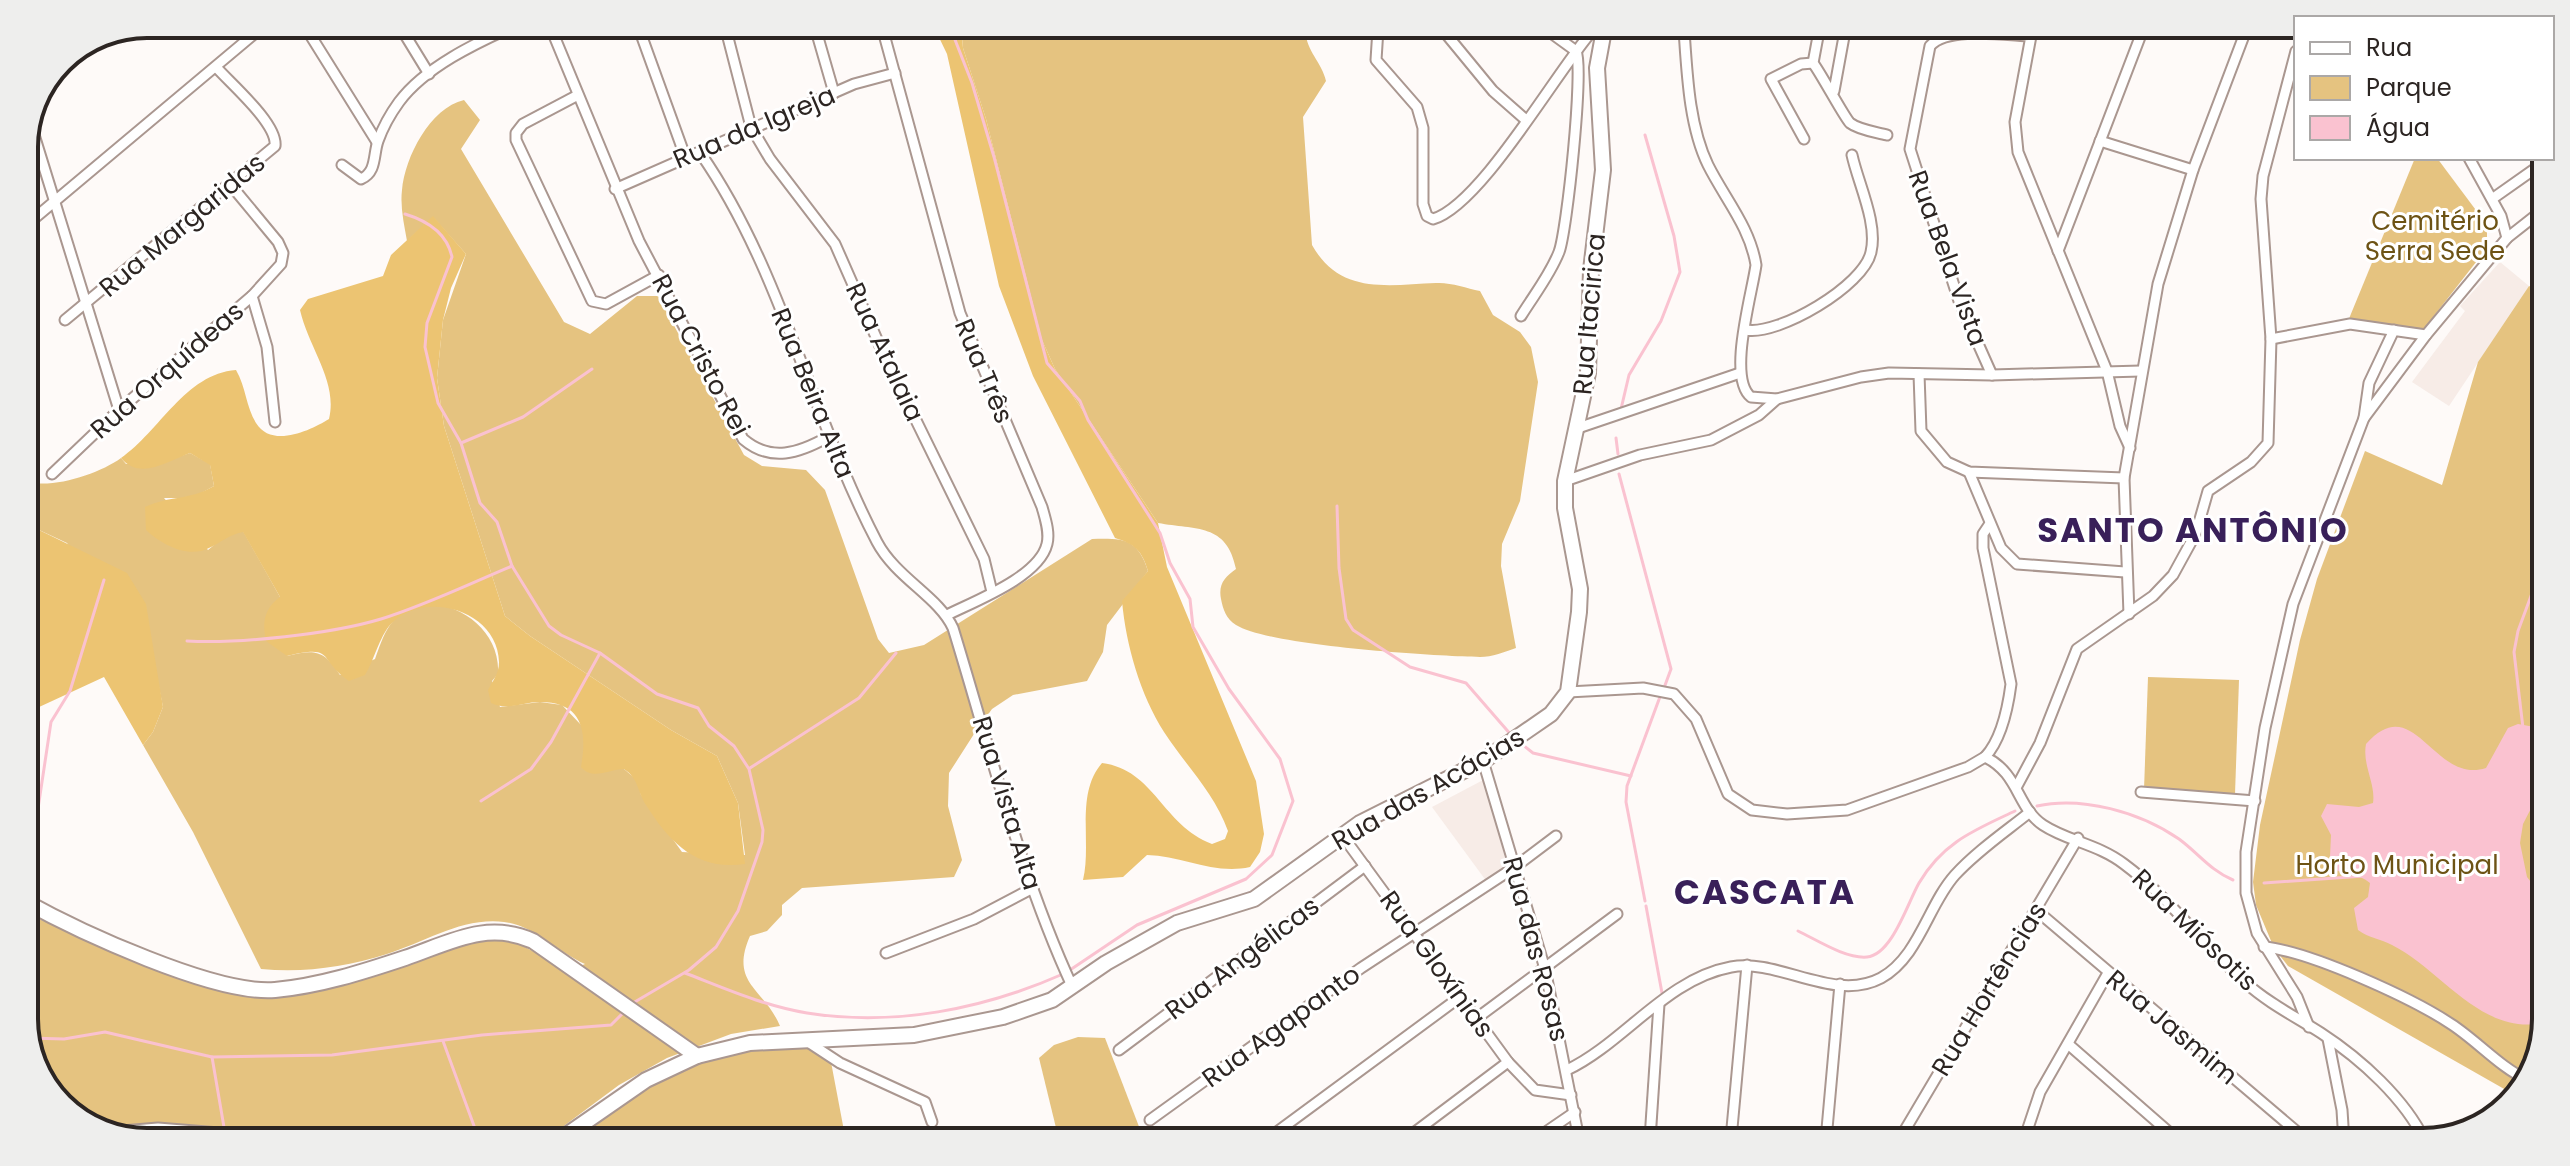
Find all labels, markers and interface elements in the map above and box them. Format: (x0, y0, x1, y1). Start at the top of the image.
legend (2294, 16, 2554, 160)
text: Rua (2366, 31, 2412, 64)
text: Parque (2366, 71, 2452, 104)
street label: Rua da Igreja (667, 77, 841, 177)
text: Água (2366, 111, 2430, 144)
street label: Rua Margaridas (91, 145, 273, 305)
street label: Rua Bela Vista (1900, 165, 1996, 351)
park label: Cemitério Serra Sede (2365, 203, 2505, 269)
street label: Rua Itacirica (1564, 232, 1614, 396)
street label: Rua Cristo Rei (643, 268, 759, 442)
street label: Rua Atalaia (837, 277, 933, 427)
street label: Rua Orquídeas (83, 293, 251, 447)
street label: Rua Beira Alta (762, 303, 864, 483)
street label: Rua Três (946, 313, 1022, 429)
district label: SANTO ANTÔNIO (2037, 506, 2349, 554)
street label: Rua Vista Alta (964, 712, 1050, 894)
street label: Rua das Acácias (1325, 719, 1531, 859)
park label: Horto Municipal (2295, 847, 2499, 883)
street label: Rua das Rosas (1494, 853, 1578, 1045)
street label: Rua Miósotis (2124, 861, 2266, 999)
district label: CASCATA (1674, 868, 1856, 916)
street label: Rua Gloxínias (1372, 883, 1502, 1045)
street label: Rua Angélicas (1157, 888, 1327, 1028)
street label: Rua Hortências (1923, 895, 2055, 1083)
street label: Rua Agapanto (1195, 956, 1367, 1096)
street label: Rua Jasmim (2098, 961, 2246, 1093)

